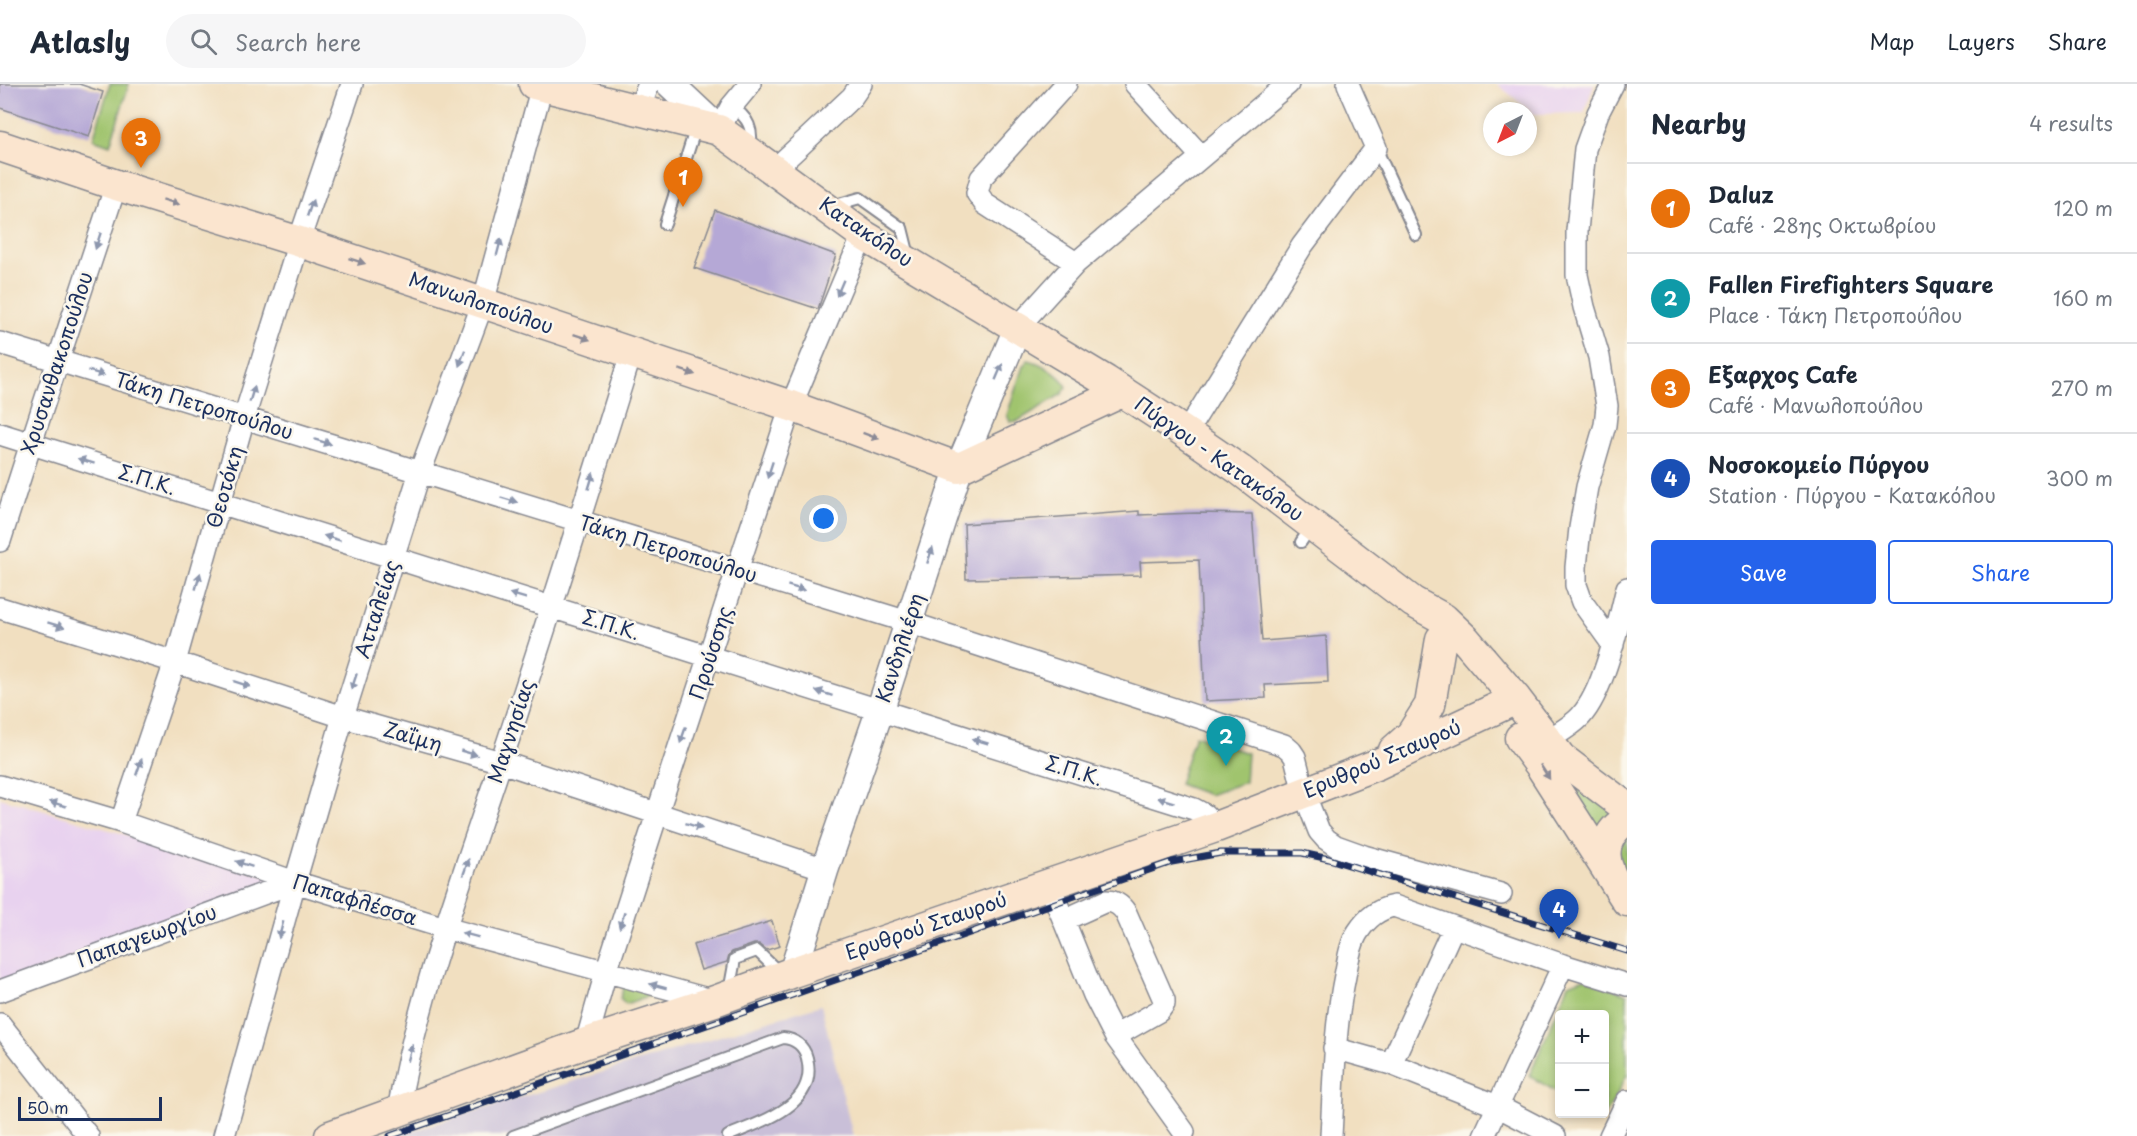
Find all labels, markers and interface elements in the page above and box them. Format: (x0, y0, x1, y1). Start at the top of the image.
search box (166, 14, 586, 68)
text: Atlasly (30, 20, 130, 63)
icon: search (187, 25, 220, 58)
text: Search here (235, 25, 361, 58)
text: Map (1870, 25, 1914, 57)
text: Layers (1947, 25, 2015, 57)
text: Share (2048, 25, 2107, 57)
north arrow (1483, 102, 1537, 156)
text: Nearby (1651, 104, 1746, 143)
text: 4 results (2029, 108, 2113, 138)
pin: 3 (122, 118, 160, 168)
pin: 1 (664, 158, 702, 207)
text: Daluz (1708, 177, 1774, 210)
street label: Κατακόλου (814, 189, 920, 274)
text: 1 (1666, 193, 1675, 223)
text: 120 m (2054, 193, 2113, 223)
one-way arrow (163, 198, 181, 208)
one-way arrow (306, 199, 316, 217)
text: Café · 28ης Οκτωβρίου (1708, 210, 1936, 240)
one-way arrow (92, 232, 102, 250)
one-way arrow (494, 238, 504, 256)
one-way arrow (348, 257, 366, 267)
street label: Μανωλοπούλου (405, 263, 558, 341)
text: Fallen Firefighters Square (1708, 267, 1993, 300)
street label: Χρυσανθακοπούλου (12, 268, 100, 458)
one-way arrow (835, 280, 845, 298)
text: 2 (1663, 283, 1678, 313)
text: 160 m (2053, 283, 2113, 313)
text: Place · Τάκη Πετροπούλου (1708, 300, 1963, 330)
one-way arrow (573, 333, 591, 343)
one-way arrow (457, 349, 467, 367)
text: Εξαρχος Cafe (1708, 357, 1858, 390)
one-way arrow (994, 363, 1004, 381)
street label: Τάκη Πετροπούλου (111, 364, 297, 446)
one-way arrow (678, 368, 696, 378)
one-way arrow (87, 369, 105, 378)
text: 3 (1664, 373, 1677, 403)
text: 270 m (2050, 373, 2113, 403)
one-way arrow (248, 385, 257, 403)
street label: Πύργου - Κατακόλου (1129, 388, 1310, 528)
text: Café · Μανωλοπούλου (1708, 390, 1923, 420)
one-way arrow (862, 431, 880, 441)
one-way arrow (314, 438, 332, 447)
street label: Θεοτόκη (198, 442, 250, 531)
text: Νοσοκομείο Πύργου (1708, 447, 1929, 480)
one-way arrow (77, 455, 95, 465)
street label: Σ.Π.Κ. (115, 456, 180, 502)
one-way arrow (765, 461, 774, 479)
text: 4 (1664, 463, 1677, 493)
text: 300 m (2046, 463, 2113, 493)
one-way arrow (587, 472, 596, 490)
text: Station · Πύργου - Κατακόλου (1708, 480, 1996, 510)
one-way arrow (500, 496, 518, 505)
your location (809, 504, 838, 533)
street label: Τάκη Πετροπούλου (575, 507, 761, 589)
one-way arrow (323, 533, 341, 542)
button: Save (1651, 540, 1876, 604)
button: Share (1888, 540, 2113, 604)
one-way arrow (926, 546, 936, 564)
street label: Ατταλείας (346, 556, 406, 662)
one-way arrow (194, 572, 203, 590)
one-way arrow (787, 584, 805, 593)
street label: Κανδηλιέρη (867, 589, 931, 707)
one-way arrow (509, 591, 527, 601)
street label: Σ.Π.Κ. (579, 601, 644, 647)
street label: Προύσσης (681, 602, 739, 703)
one-way arrow (47, 621, 65, 631)
one-way arrow (349, 673, 358, 691)
street label: Μαγνησίας (479, 675, 541, 787)
one-way arrow (233, 680, 251, 689)
one-way arrow (815, 687, 833, 697)
street label: Ερυθρού Σταυρού (1298, 711, 1465, 805)
street label: Ζαΐμη (380, 713, 446, 759)
pin: 2 (1206, 716, 1246, 766)
one-way arrow (678, 726, 688, 744)
one-way arrow (971, 736, 989, 746)
street label: Σ.Π.Κ. (1042, 747, 1107, 793)
one-way arrow (460, 749, 478, 758)
one-way arrow (135, 758, 145, 776)
one-way arrow (1539, 764, 1551, 780)
one-way arrow (1157, 795, 1175, 804)
one-way arrow (49, 799, 67, 808)
one-way arrow (685, 822, 703, 831)
one-way arrow (461, 857, 471, 875)
one-way arrow (235, 859, 253, 869)
street label: Παπαφλέσσα (289, 866, 421, 932)
street label: Ερυθρού Σταυρού (841, 883, 1011, 967)
pin: 4 (1540, 890, 1578, 939)
street label: Παπαγεωργίου (73, 896, 221, 974)
one-way arrow (617, 911, 627, 929)
one-way arrow (276, 921, 286, 939)
one-way arrow (461, 930, 479, 939)
one-way arrow (649, 980, 667, 990)
map controls (1555, 1010, 1609, 1118)
button: + (1555, 1010, 1609, 1064)
one-way arrow (406, 1044, 416, 1063)
button: − (1555, 1064, 1609, 1118)
scale bar (18, 1094, 162, 1122)
text: 50 m (27, 1095, 68, 1119)

